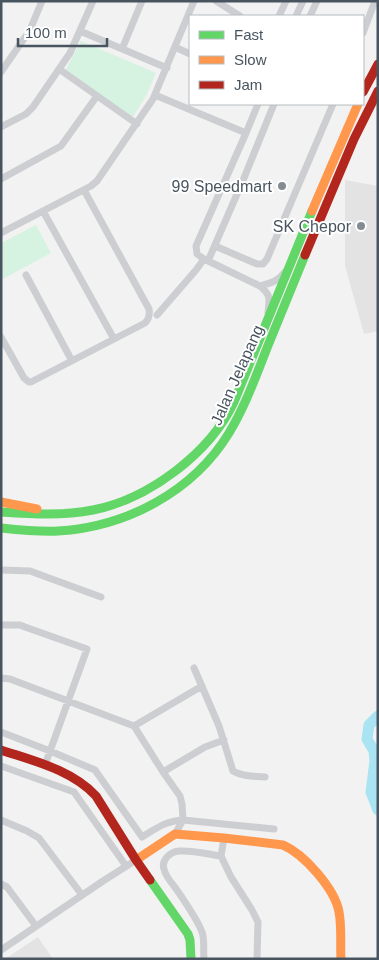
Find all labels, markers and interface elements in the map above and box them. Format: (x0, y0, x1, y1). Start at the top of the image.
scale bar (18, 15, 106, 47)
legend (189, 15, 364, 105)
text: 100 m (25, 24, 67, 41)
text: Fast (234, 26, 264, 43)
text: Slow (234, 51, 267, 68)
text: Jam (234, 76, 262, 93)
place label: 99 Speedmart (171, 178, 273, 195)
marker: 99 Speedmart (276, 180, 288, 192)
place label: SK Chepor (273, 218, 352, 235)
marker: SK Chepor (355, 220, 367, 232)
street label: Jalan Jelapang (207, 322, 267, 428)

